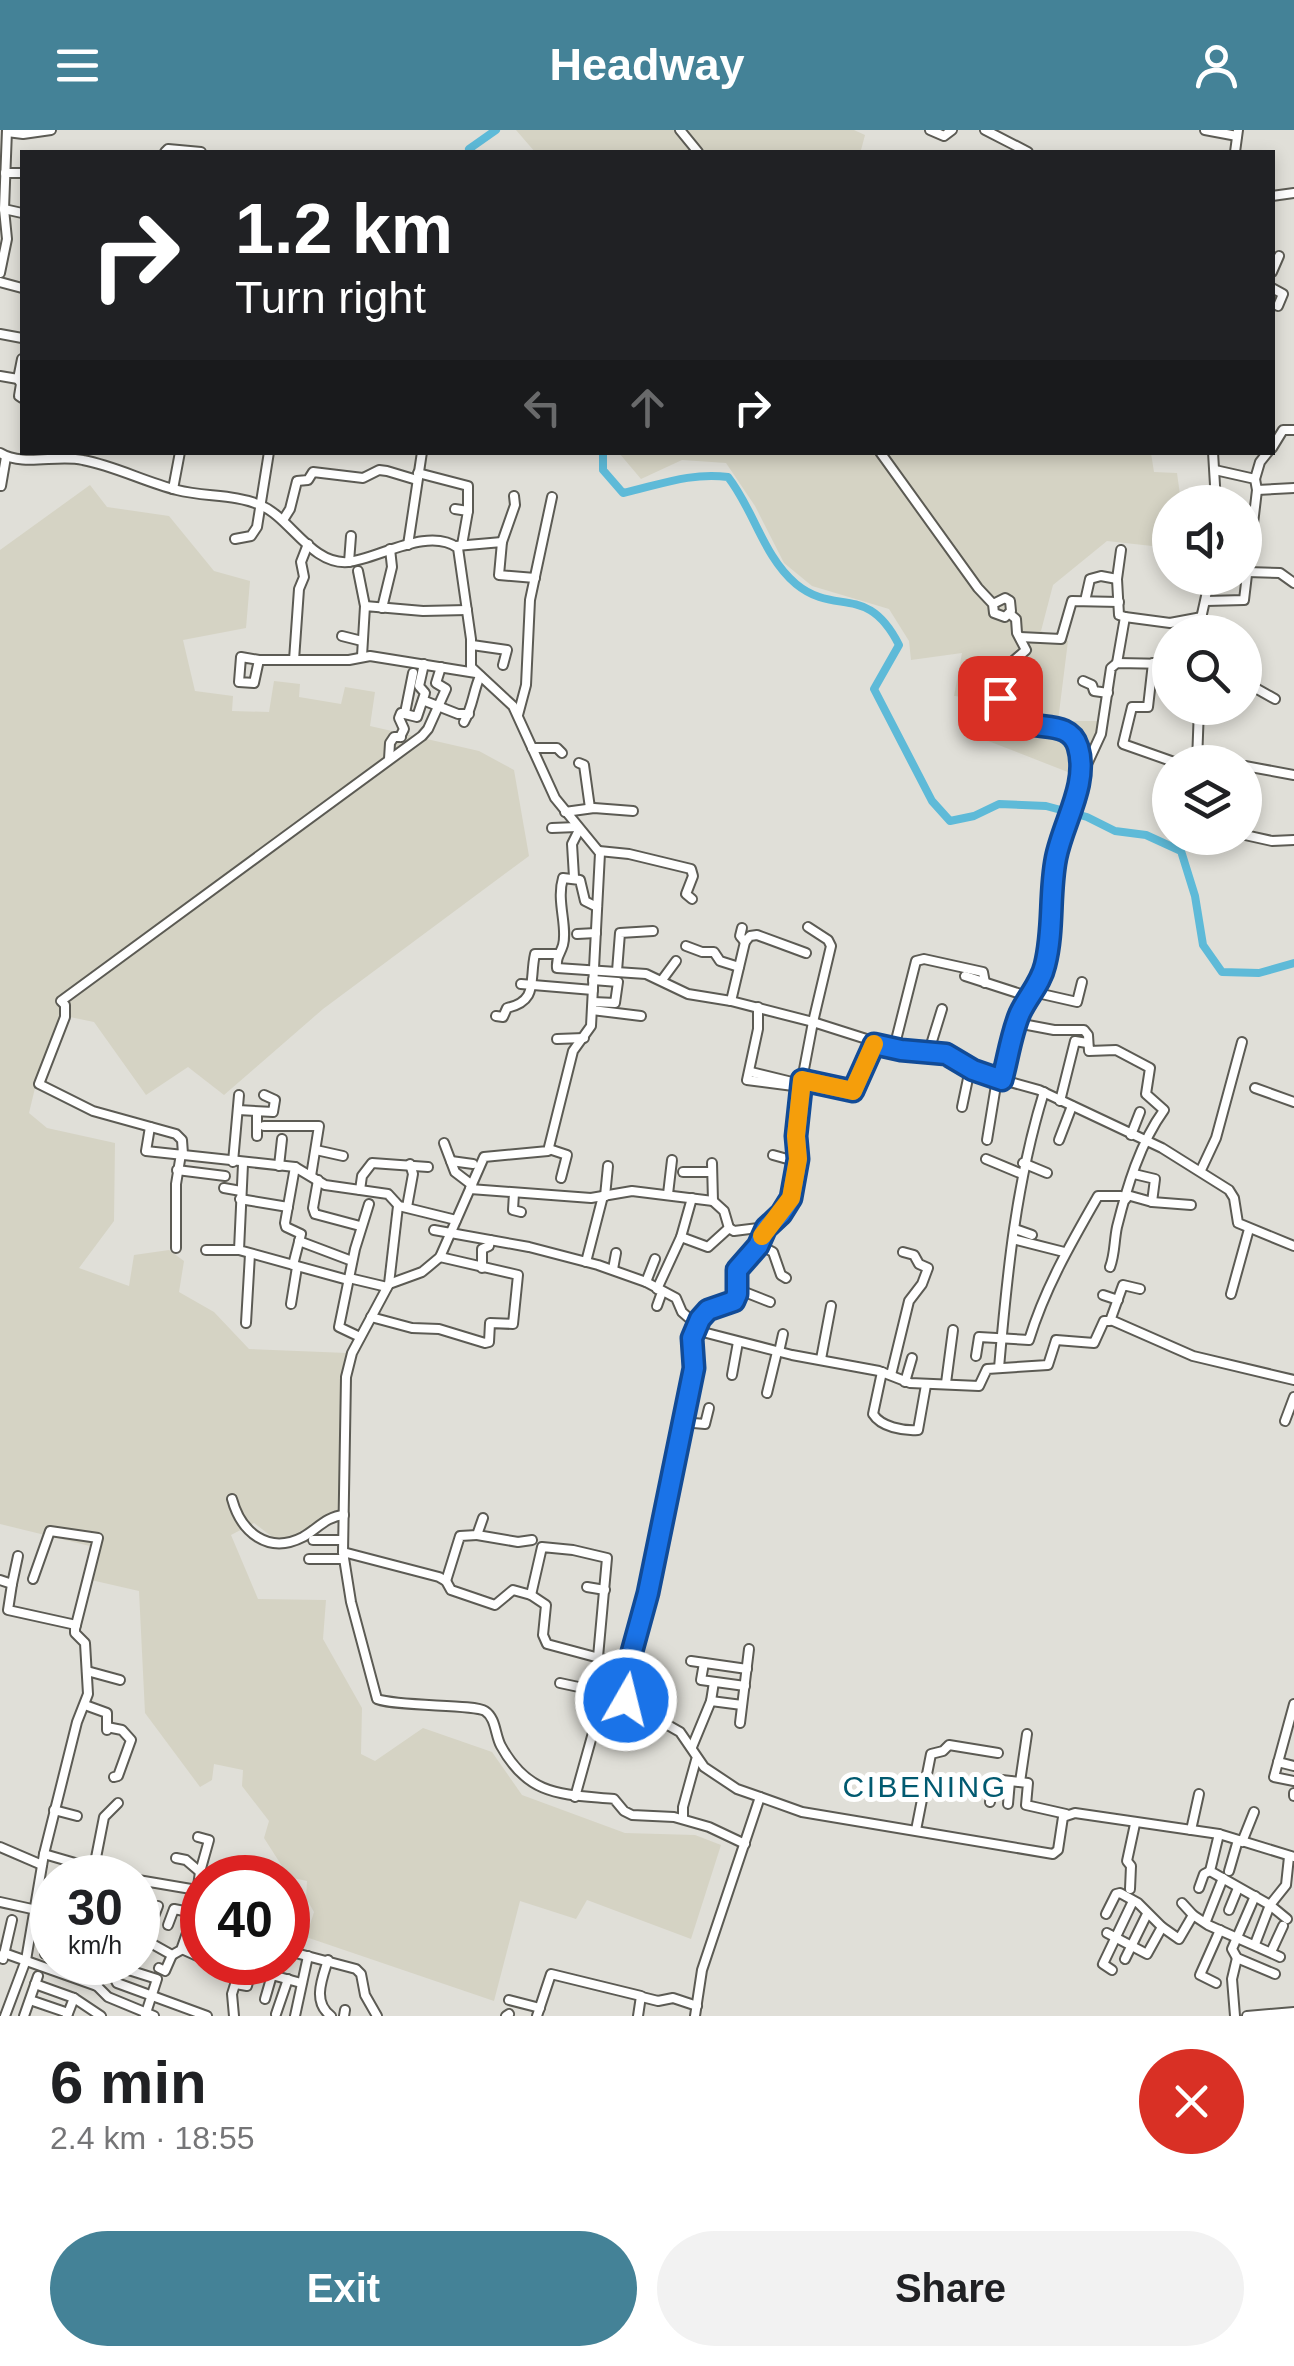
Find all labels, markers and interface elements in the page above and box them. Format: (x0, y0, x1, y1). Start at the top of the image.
icon: menu (50, 38, 105, 93)
icon: person (1189, 38, 1244, 93)
text: Headway (549, 39, 745, 90)
icon: right (70, 190, 200, 320)
text: 1.2 km (235, 190, 453, 268)
text: Turn right (235, 272, 426, 323)
icon: left (515, 380, 570, 435)
icon: ahead (620, 380, 675, 435)
icon: right (725, 380, 780, 435)
map controls (1152, 485, 1262, 855)
button: sound (1152, 485, 1262, 595)
button: search (1152, 615, 1262, 725)
pin (958, 656, 1043, 741)
icon: arrive (973, 671, 1028, 726)
button: layers (1152, 745, 1262, 855)
position arrow (574, 1648, 678, 1752)
district label: CIBENING (842, 1770, 1008, 1803)
speed limit sign: 40 (180, 1855, 310, 1985)
text: 30 (67, 1880, 123, 1936)
text: km/h (68, 1931, 122, 1959)
text: 6 min (50, 2049, 207, 2116)
button: close (1139, 2049, 1244, 2154)
text: 2.4 km · 18:55 (50, 2120, 255, 2156)
button: Exit (50, 2231, 637, 2346)
button: Share (657, 2231, 1244, 2346)

